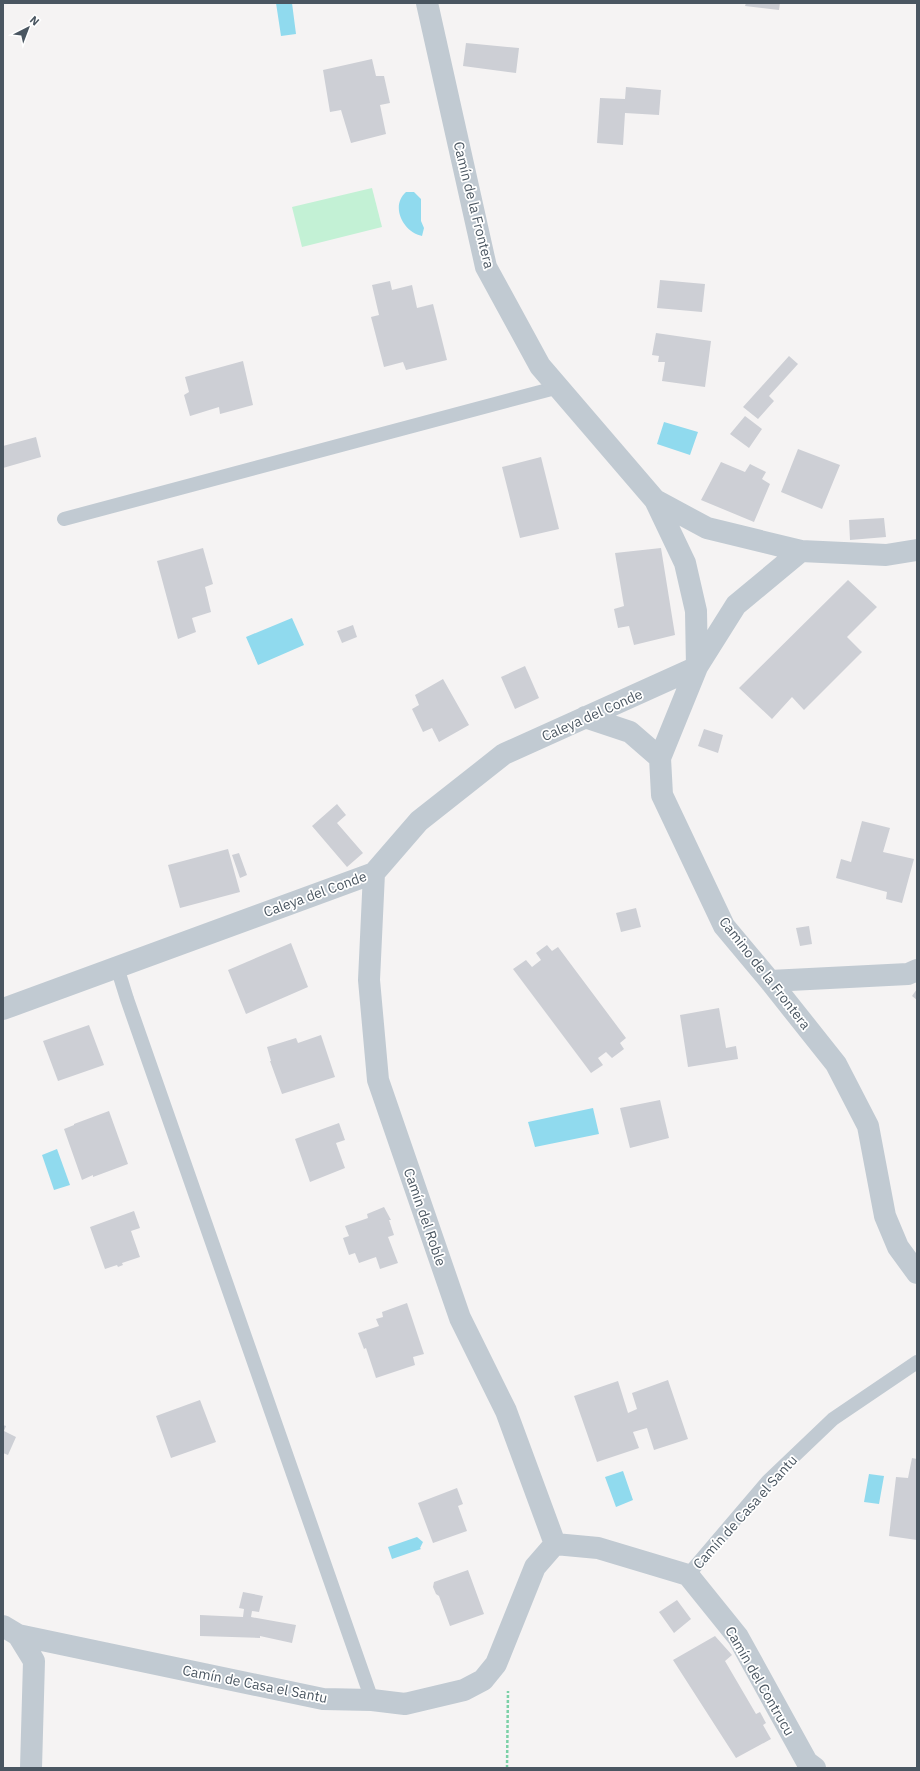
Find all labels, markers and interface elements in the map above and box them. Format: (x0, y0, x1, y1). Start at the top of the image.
north arrow (8, 8, 48, 48)
text: N (27, 13, 42, 28)
street label: Camín de la Frontera (449, 140, 499, 271)
street label: Caleya del Conde (539, 685, 645, 745)
street label: Caleya del Conde (261, 867, 369, 921)
street label: Camino de la Frontera (715, 913, 815, 1033)
street label: Camín del Roble (400, 1166, 450, 1269)
street label: Camín de Casa el Santu (689, 1451, 801, 1573)
street label: Camín del Contrucu (721, 1623, 799, 1739)
street label: Camín de Casa el Santu (181, 1661, 329, 1707)

